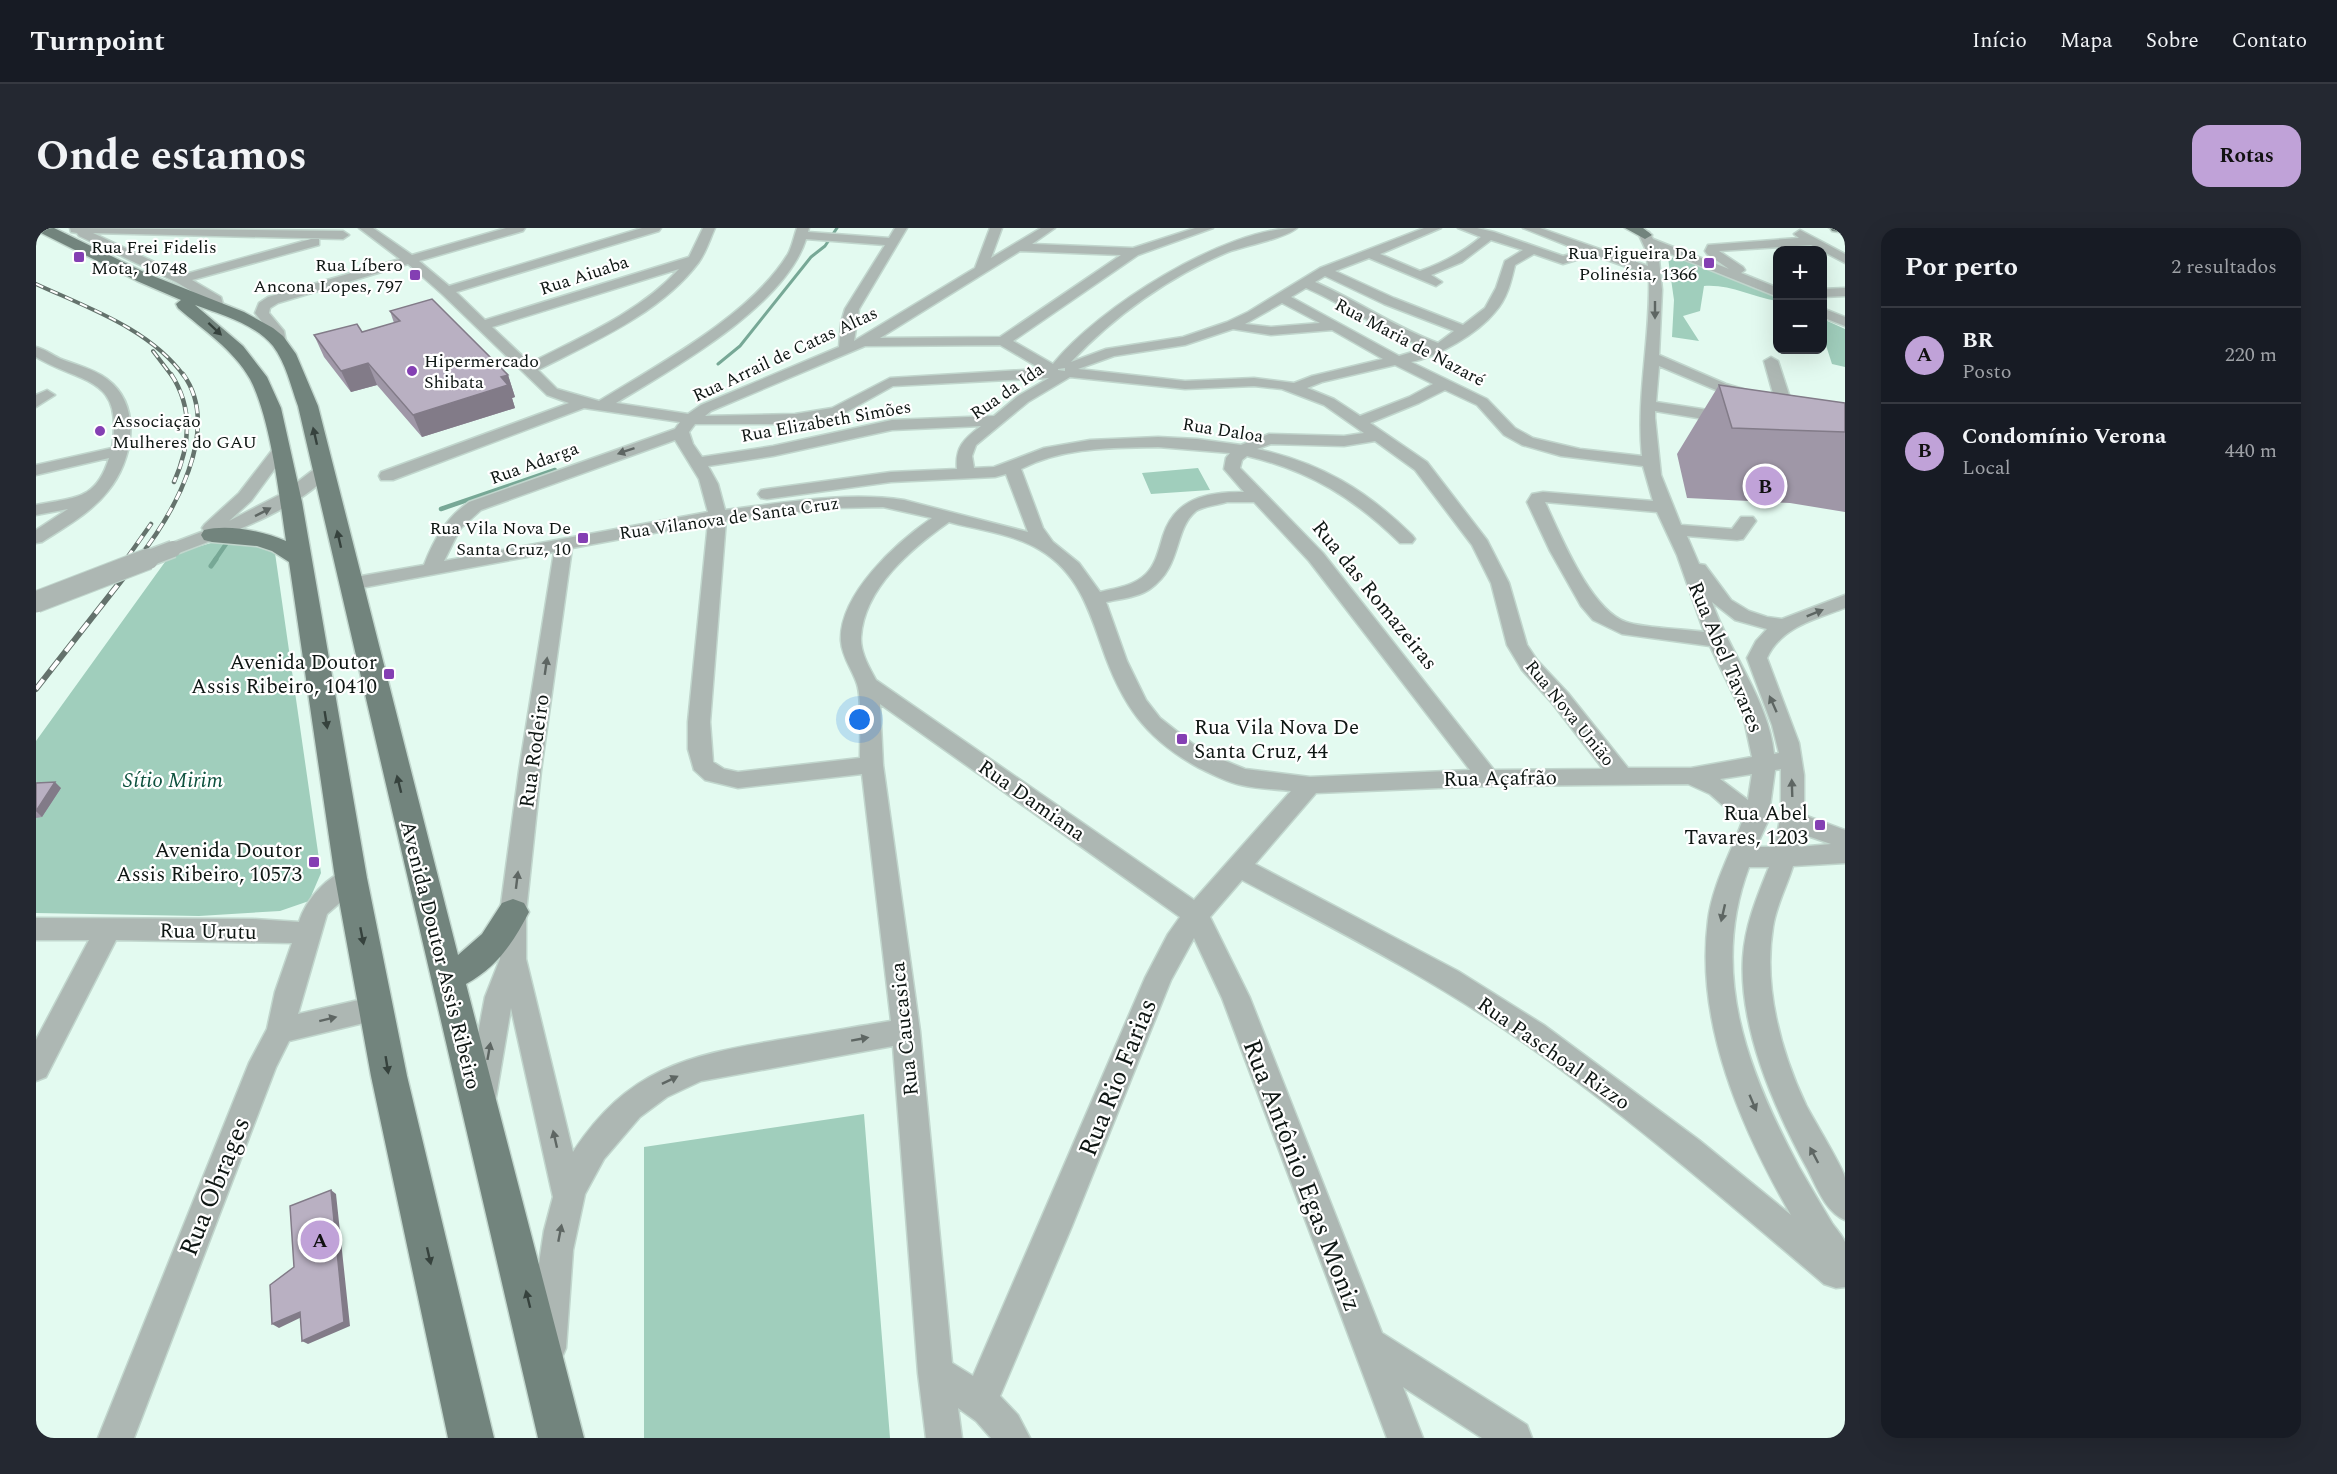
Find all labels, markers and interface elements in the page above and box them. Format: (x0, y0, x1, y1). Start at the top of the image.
text: Turnpoint (30, 20, 165, 63)
text: Início (1972, 25, 2027, 57)
text: Mapa (2060, 25, 2113, 57)
text: Sobre (2146, 25, 2199, 57)
text: Contato (2232, 25, 2307, 57)
text: Onde estamos (36, 125, 307, 188)
button: Rotas (2192, 125, 2301, 187)
place label: Rua Frei Fidelis Mota, 10748 (91, 234, 217, 282)
place label: Rua Figueira Da Polinésia, 1366 (1568, 240, 1697, 288)
map controls (1773, 246, 1827, 354)
button: + (1773, 246, 1827, 300)
text: Por perto (1905, 247, 2018, 287)
street label: Rua Aiuaba (536, 248, 632, 303)
marker: Rua Frei Fidelis Mota, 10748 (72, 250, 86, 264)
place label: Rua Líbero Ancona Lopes, 797 (253, 252, 403, 300)
text: 2 resultados (2171, 252, 2277, 282)
marker: Rua Figueira Da Polinésia, 1366 (1702, 256, 1716, 270)
marker: Rua Líbero Ancona Lopes, 797 (408, 268, 422, 282)
street label: Rua Maria de Nazaré (1330, 291, 1490, 394)
street label: Rua Arrail de Catas Altas (688, 300, 882, 409)
button: − (1773, 300, 1827, 354)
one-way arrow (1650, 301, 1660, 320)
one-way arrow (207, 322, 222, 335)
text: BR (1962, 324, 1994, 357)
text: A (1917, 340, 1932, 370)
text: 220 m (2225, 340, 2277, 370)
place label: Hipermercado Shibata (424, 348, 539, 396)
street label: Rua da Ida (965, 356, 1050, 427)
text: Posto (1962, 357, 2011, 387)
marker: Hipermercado Shibata (405, 364, 419, 378)
street label: Rua Elizabeth Simões (739, 393, 913, 450)
place label: Associação Mulheres do GAU (112, 408, 257, 456)
street label: Rua Daloa (1180, 411, 1266, 450)
text: Condomínio Verona (1962, 420, 2166, 453)
marker: Associação Mulheres do GAU (93, 424, 107, 438)
one-way arrow (310, 427, 319, 446)
street label: Rua Adarga (486, 435, 583, 492)
text: B (1917, 436, 1932, 466)
text: 440 m (2225, 436, 2277, 466)
one-way arrow (617, 447, 635, 456)
text: Local (1962, 453, 2011, 483)
pin: B (1746, 464, 1784, 508)
street label: Rua Vilanova de Santa Cruz (617, 490, 841, 547)
one-way arrow (254, 507, 271, 517)
street label: Rua das Romazeiras (1303, 514, 1445, 678)
place label: Rua Vila Nova De Santa Cruz, 10 (429, 515, 571, 563)
one-way arrow (334, 529, 344, 548)
marker: Rua Vila Nova De Santa Cruz, 10 (576, 531, 590, 545)
street label: Rua Abel Tavares (1679, 577, 1771, 738)
one-way arrow (1806, 608, 1824, 618)
place label: Avenida Doutor Assis Ribeiro, 10410 (191, 647, 377, 703)
street label: Rua Nova União (1518, 654, 1621, 772)
one-way arrow (541, 656, 550, 675)
marker: Avenida Doutor Assis Ribeiro, 10410 (382, 667, 396, 681)
street label: Rua Rodeiro (511, 692, 559, 810)
one-way arrow (1768, 695, 1778, 713)
your location (845, 705, 874, 734)
one-way arrow (322, 711, 331, 730)
place label: Rua Vila Nova De Santa Cruz, 44 (1194, 712, 1359, 768)
marker: Rua Vila Nova De Santa Cruz, 44 (1175, 732, 1189, 746)
street label: Rua Damiana (971, 752, 1092, 850)
street label: Rua Açafrão (1443, 762, 1557, 796)
park label: Sítio Mirim (123, 765, 223, 797)
one-way arrow (394, 775, 404, 793)
one-way arrow (1788, 778, 1797, 797)
place label: Rua Abel Tavares, 1203 (1684, 798, 1808, 854)
street label: Avenida Doutor Assis Ribeiro (391, 817, 489, 1093)
marker: Rua Abel Tavares, 1203 (1813, 818, 1827, 832)
place label: Avenida Doutor Assis Ribeiro, 10573 (116, 835, 302, 891)
marker: Avenida Doutor Assis Ribeiro, 10573 (307, 855, 321, 869)
one-way arrow (512, 871, 522, 890)
one-way arrow (1717, 904, 1727, 922)
street label: Rua Urutu (159, 915, 257, 949)
one-way arrow (358, 927, 367, 946)
street label: Rua Caucasica (882, 959, 928, 1098)
street label: Rua Paschoal Rizzo (1470, 989, 1637, 1119)
street label: Rua Rio Farias (1068, 992, 1168, 1162)
one-way arrow (319, 1014, 337, 1024)
one-way arrow (850, 1034, 869, 1043)
street label: Rua Antônio Egas Moniz (1232, 1034, 1372, 1317)
one-way arrow (485, 1041, 494, 1060)
one-way arrow (383, 1056, 392, 1075)
one-way arrow (661, 1076, 678, 1085)
one-way arrow (1748, 1094, 1758, 1112)
street label: Rua Obrages (169, 1111, 261, 1262)
one-way arrow (549, 1130, 559, 1148)
one-way arrow (1809, 1146, 1819, 1163)
pin: A (300, 1218, 340, 1262)
one-way arrow (556, 1223, 565, 1242)
one-way arrow (425, 1246, 435, 1265)
one-way arrow (522, 1290, 532, 1309)

